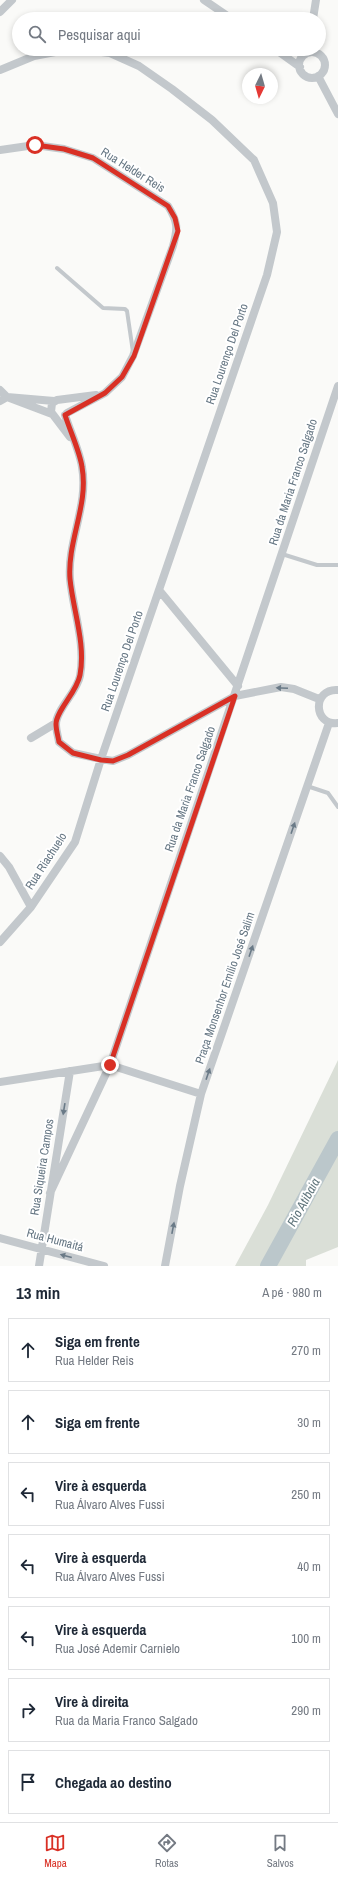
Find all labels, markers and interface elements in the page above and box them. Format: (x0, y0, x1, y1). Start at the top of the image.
search box (12, 12, 326, 56)
icon: search (26, 23, 48, 45)
text: Pesquisar aqui (58, 24, 141, 45)
north arrow (242, 68, 278, 104)
route start (26, 136, 44, 154)
street label: Rua Helder Reis (98, 144, 168, 196)
street label: Rua Lourenço Del Porto (202, 301, 252, 407)
street label: Rua da Maria Franco Salgado (265, 417, 321, 547)
street label: Rua Lourenço Del Porto (97, 608, 147, 714)
one-way arrow (276, 685, 288, 692)
street label: Rua da Maria Franco Salgado (161, 724, 219, 854)
one-way arrow (290, 822, 296, 834)
street label: Rua Riachuelo (22, 829, 70, 893)
street label: Praça Monsenhor Emílio José Salim (191, 910, 259, 1066)
one-way arrow (248, 945, 254, 957)
route end (101, 1056, 119, 1074)
one-way arrow (205, 1068, 211, 1080)
one-way arrow (60, 1103, 66, 1115)
street label: Rua Siqueira Campos (26, 1118, 58, 1216)
water label: Rio Atibaia (283, 1175, 324, 1229)
one-way arrow (171, 1222, 177, 1234)
street label: Rua Humaitá (25, 1225, 86, 1255)
one-way arrow (60, 1252, 73, 1258)
text: 13 min (16, 1281, 60, 1304)
text: A pé · 980 m (262, 1284, 322, 1301)
text: Siga em frente (55, 1331, 140, 1352)
icon: ahead (17, 1339, 39, 1361)
text: 270 m (291, 1342, 321, 1359)
text: Rua Helder Reis (55, 1352, 134, 1369)
icon: ahead (17, 1411, 39, 1433)
text: Siga em frente (55, 1412, 140, 1433)
text: 30 m (297, 1414, 321, 1431)
text: Vire à esquerda (55, 1475, 146, 1496)
icon: left (17, 1483, 39, 1505)
text: 250 m (291, 1486, 321, 1503)
text: Rua Álvaro Alves Fussi (55, 1496, 165, 1513)
text: Vire à esquerda (55, 1547, 146, 1568)
icon: left (17, 1555, 39, 1577)
text: 40 m (297, 1558, 321, 1575)
text: Rua Álvaro Alves Fussi (55, 1568, 165, 1585)
text: Vire à esquerda (55, 1619, 146, 1640)
icon: left (17, 1627, 39, 1649)
text: 100 m (291, 1630, 321, 1647)
text: Rua José Ademir Carnielo (55, 1640, 180, 1657)
text: Vire à direita (55, 1691, 129, 1712)
icon: right (17, 1699, 39, 1721)
text: 290 m (291, 1702, 321, 1719)
text: Rua da Maria Franco Salgado (55, 1712, 198, 1729)
icon: arrive (17, 1771, 39, 1793)
text: Chegada ao destino (55, 1772, 172, 1793)
tab: Mapa (44, 1832, 67, 1870)
tab: Rotas (155, 1832, 179, 1870)
tab: Salvos (267, 1832, 294, 1870)

